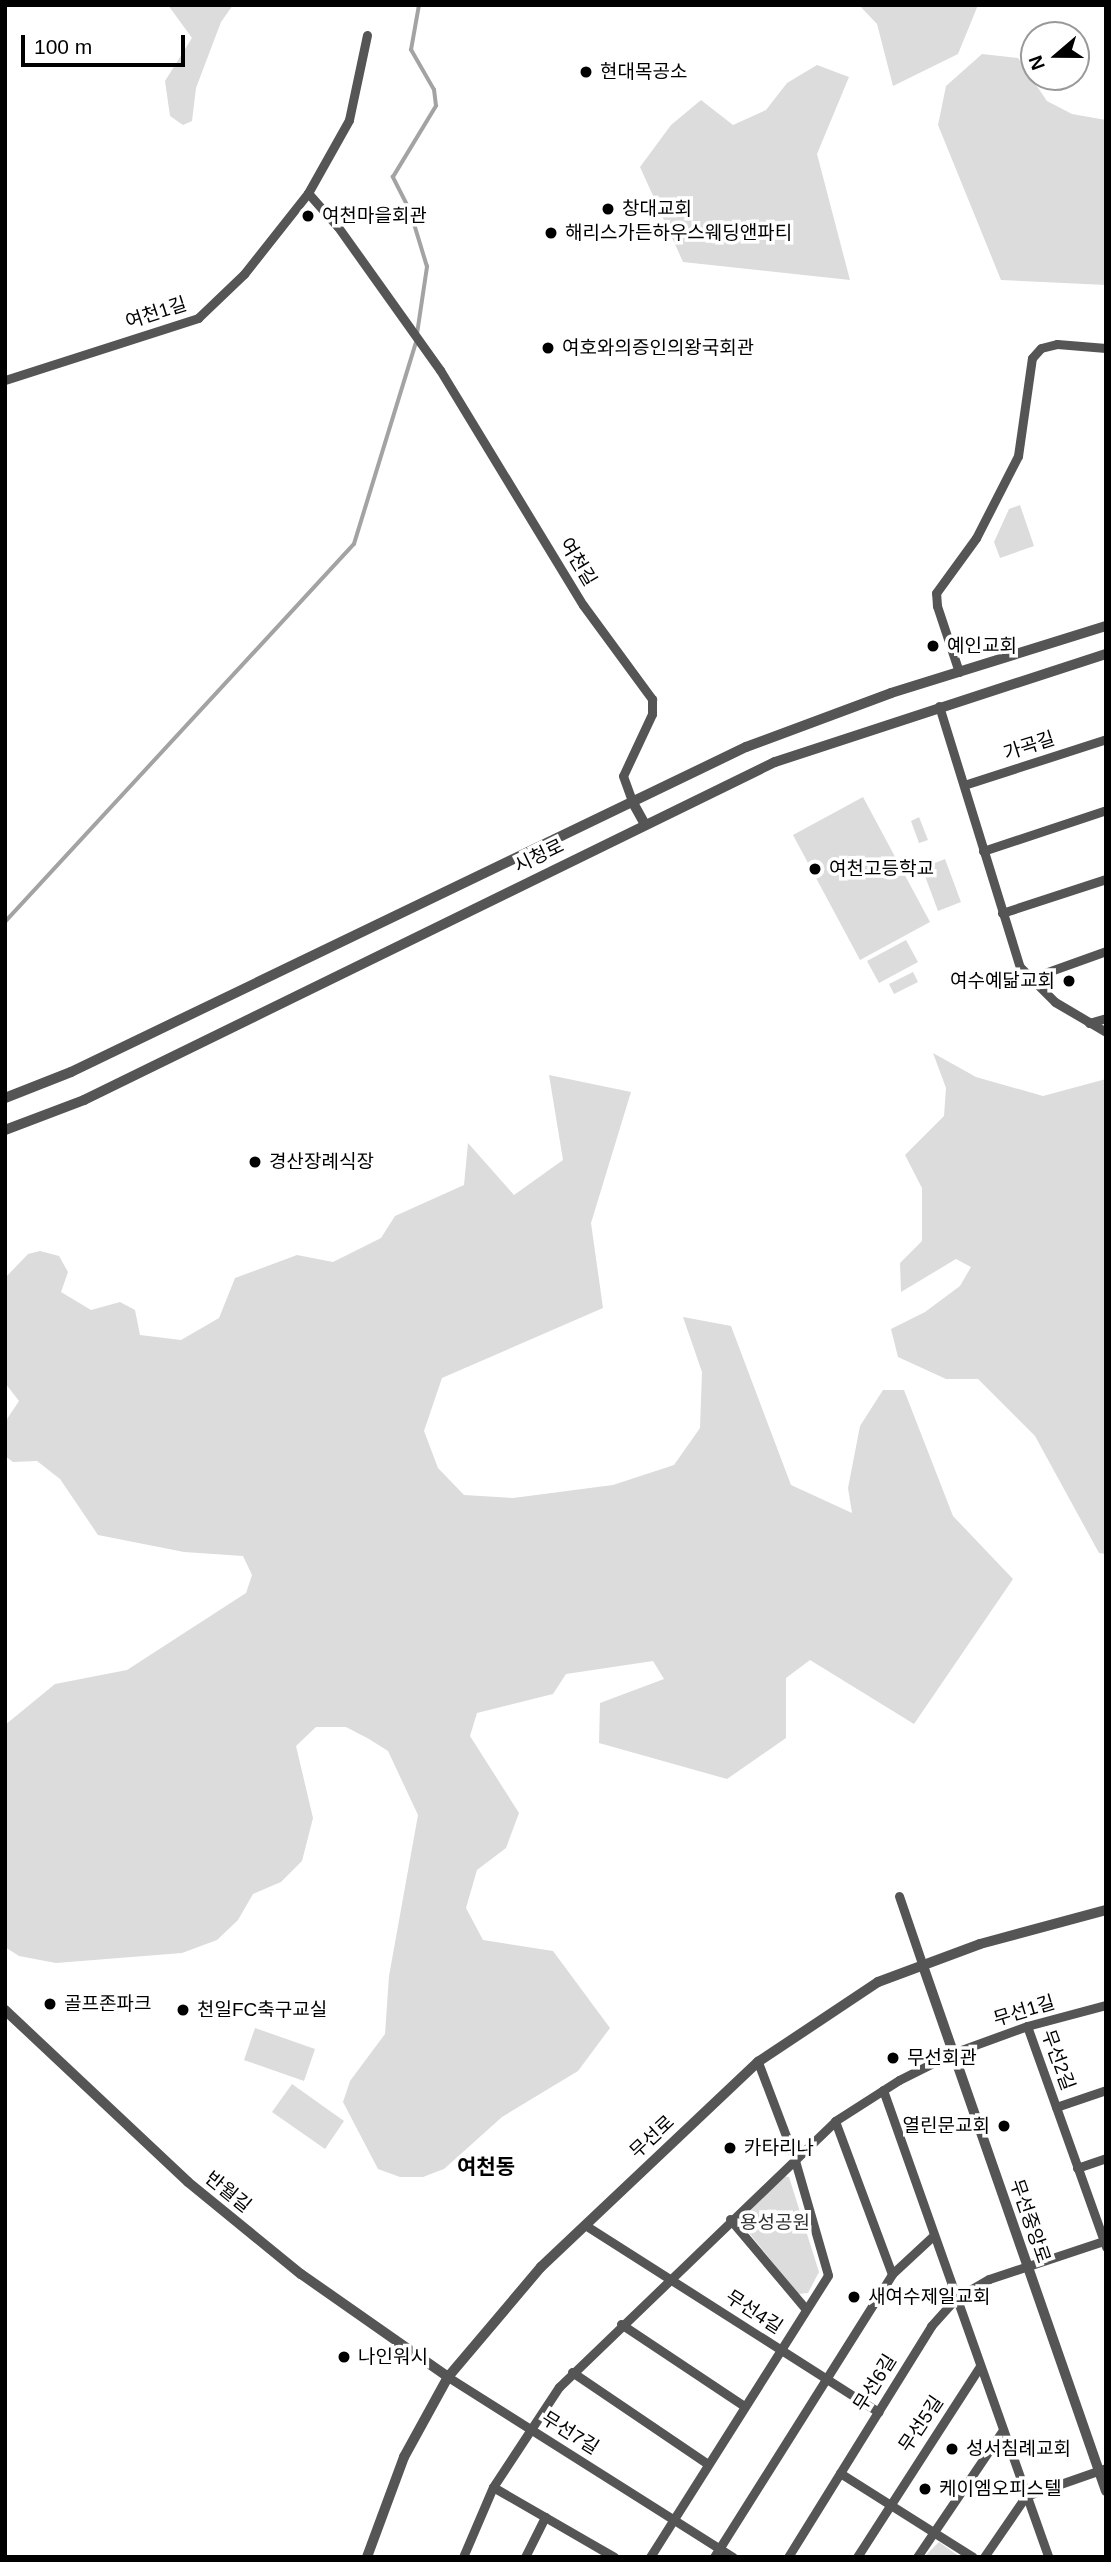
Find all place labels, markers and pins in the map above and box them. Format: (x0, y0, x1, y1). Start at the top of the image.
place label: 현대목공소 (600, 61, 687, 83)
marker: 현대목공소 (578, 64, 594, 80)
place label: 창대교회 (622, 198, 692, 220)
marker: 창대교회 (600, 201, 616, 217)
place label: 여천마을회관 (322, 205, 427, 227)
marker: 여천마을회관 (300, 208, 316, 224)
place label: 해리스가든하우스웨딩앤파티 (565, 222, 792, 244)
marker: 해리스가든하우스웨딩앤파티 (543, 225, 559, 241)
place label: 여호와의증인의왕국회관 (562, 337, 754, 359)
marker: 여호와의증인의왕국회관 (540, 340, 556, 356)
place label: 예인교회 (947, 635, 1017, 657)
marker: 예인교회 (925, 638, 941, 654)
place label: 여천고등학교 (829, 858, 934, 880)
marker: 여천고등학교 (807, 861, 823, 877)
place label: 여수예닮교회 (950, 970, 1055, 992)
marker: 여수예닮교회 (1061, 973, 1077, 989)
place label: 경산장례식장 (269, 1151, 374, 1173)
marker: 경산장례식장 (247, 1154, 263, 1170)
place label: 골프존파크 (64, 1993, 151, 2015)
marker: 골프존파크 (42, 1996, 58, 2012)
place label: 천일FC축구교실 (197, 1999, 327, 2021)
marker: 천일FC축구교실 (175, 2002, 191, 2018)
place label: 무선회관 (907, 2047, 977, 2069)
marker: 무선회관 (885, 2050, 901, 2066)
place label: 열린문교회 (903, 2115, 990, 2137)
marker: 열린문교회 (996, 2118, 1012, 2134)
place label: 카타리나 (744, 2137, 814, 2159)
marker: 카타리나 (722, 2140, 738, 2156)
place label: 새여수제일교회 (868, 2286, 990, 2308)
marker: 새여수제일교회 (846, 2289, 862, 2305)
place label: 나인워시 (358, 2346, 428, 2368)
marker: 나인워시 (336, 2349, 352, 2365)
place label: 성서침례교회 (966, 2438, 1071, 2460)
marker: 성서침례교회 (944, 2441, 960, 2457)
place label: 케이엠오피스텔 (939, 2478, 1061, 2500)
marker: 케이엠오피스텔 (917, 2481, 933, 2497)

